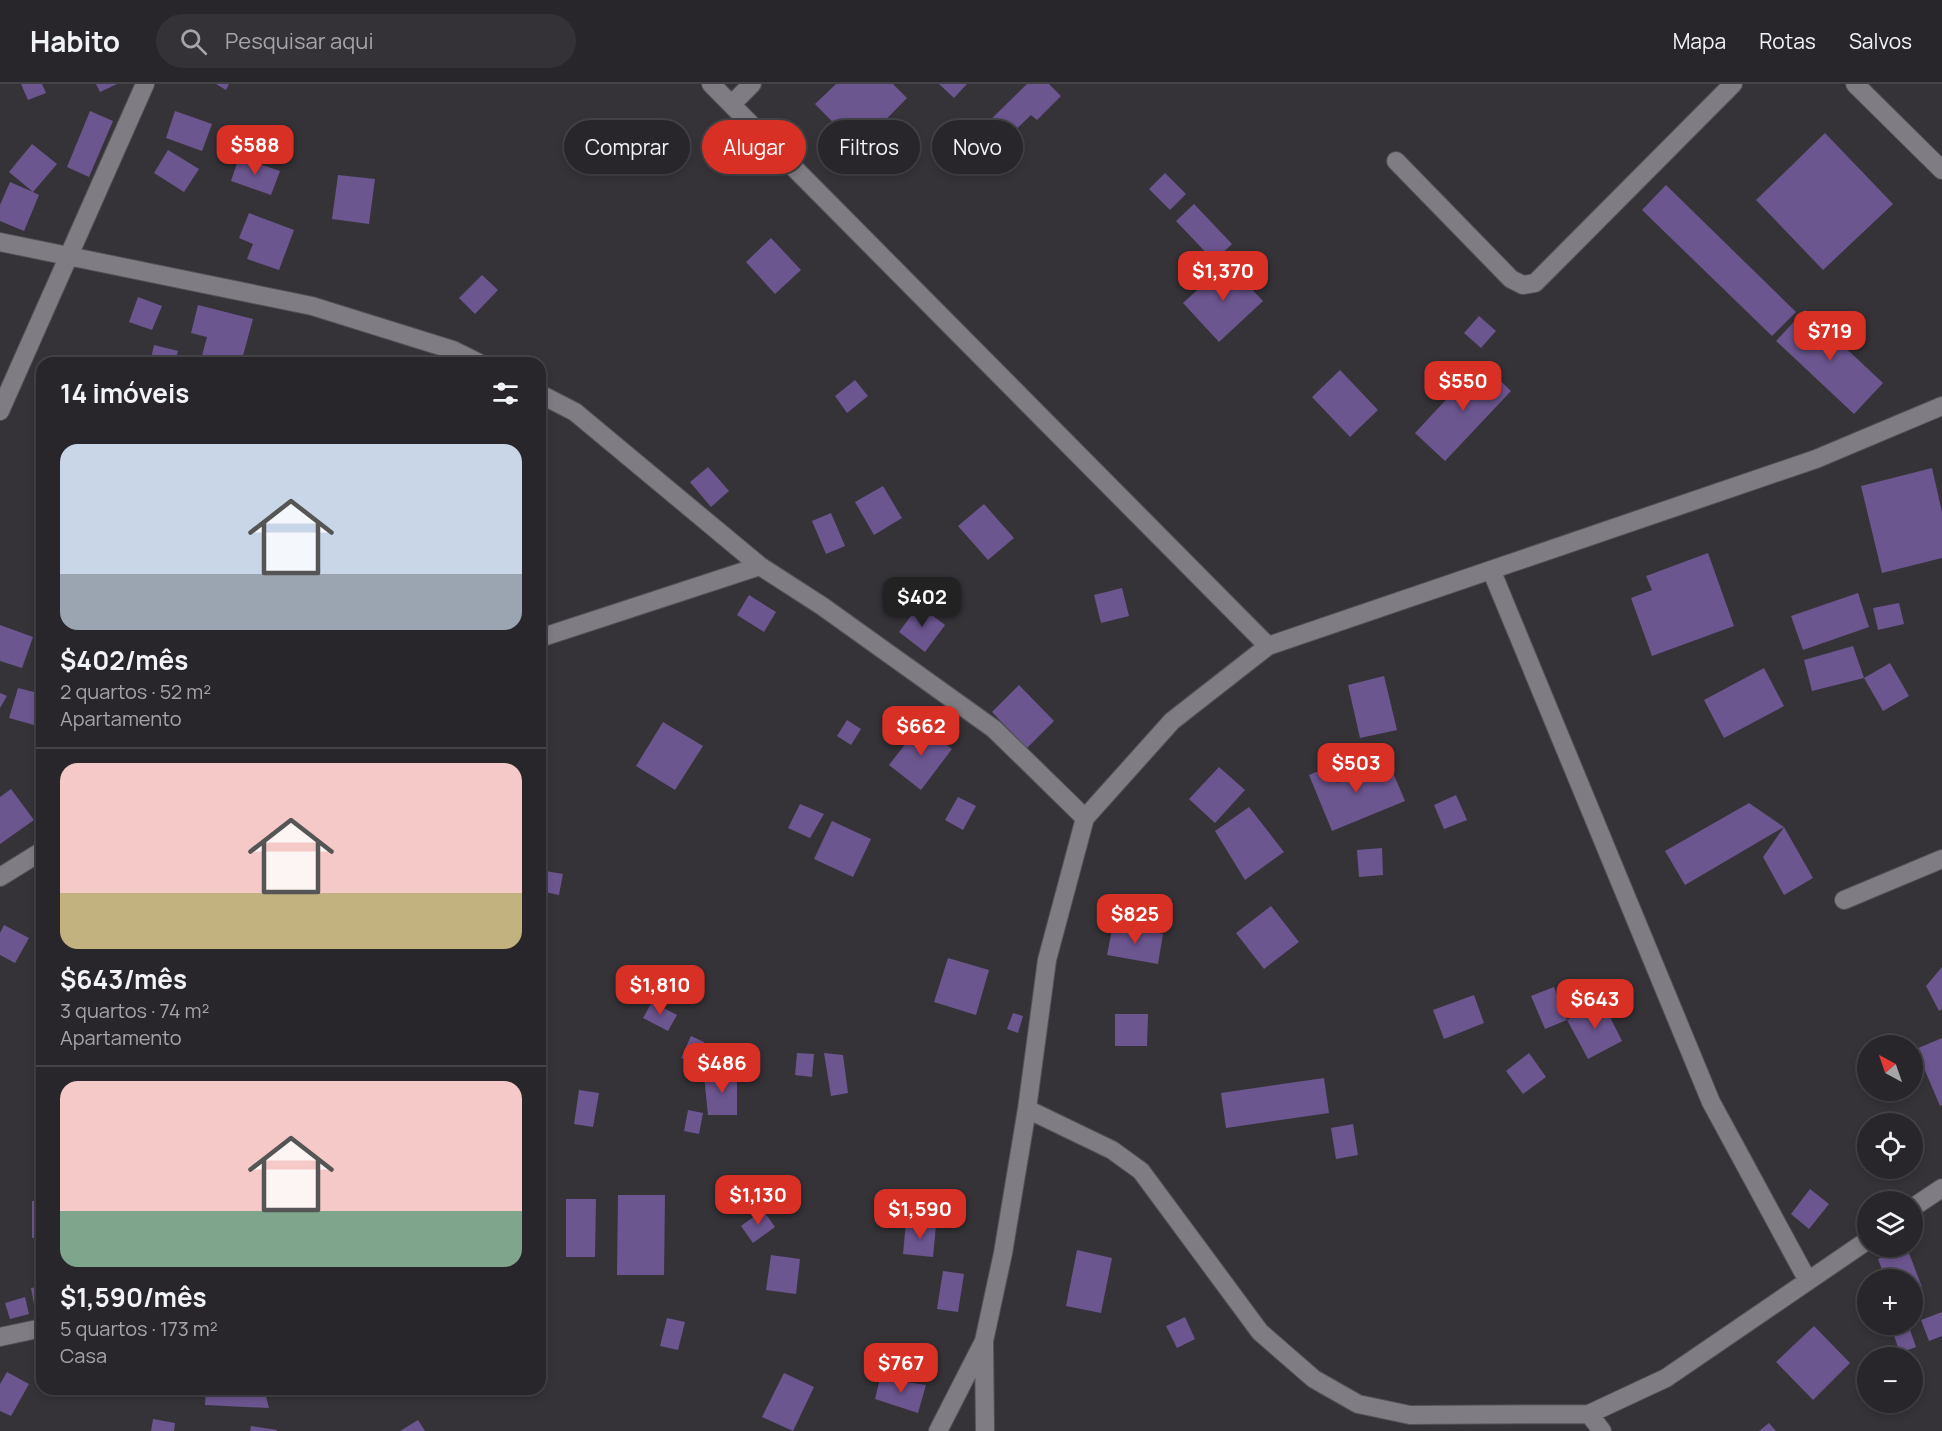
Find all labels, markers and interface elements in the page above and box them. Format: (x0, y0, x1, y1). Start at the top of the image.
search box (156, 14, 576, 68)
text: Habito (30, 22, 120, 60)
icon: search (177, 25, 210, 58)
text: Pesquisar aqui (225, 26, 374, 56)
text: Mapa (1673, 27, 1726, 55)
text: Rotas (1759, 27, 1816, 55)
text: Salvos (1849, 27, 1912, 55)
chip: Comprar (564, 120, 690, 174)
chip: Alugar (702, 120, 806, 174)
chip: Filtros (818, 120, 920, 174)
chip: Novo (932, 120, 1023, 174)
pin: $588 (219, 125, 291, 176)
text: $588 (231, 131, 279, 158)
pin: $1,370 (1174, 251, 1272, 302)
text: $1,370 (1192, 257, 1254, 284)
pin: $719 (1794, 311, 1866, 362)
text: $719 (1808, 317, 1852, 344)
pin: $550 (1427, 361, 1499, 412)
text: $550 (1438, 367, 1488, 394)
text: 14 imóveis (60, 375, 189, 411)
icon: filters (489, 377, 522, 410)
icon: home (237, 483, 345, 591)
pin: $402 (886, 577, 958, 628)
text: $402 (897, 583, 947, 610)
text: $402/mês (60, 642, 188, 678)
text: 2 quartos · 52 m² (60, 678, 211, 705)
text: Apartamento (60, 705, 182, 732)
pin: $662 (885, 706, 957, 757)
text: $662 (896, 712, 946, 739)
pin: $503 (1320, 743, 1392, 794)
text: $503 (1331, 749, 1381, 776)
icon: home (237, 802, 345, 910)
pin: $825 (1099, 894, 1171, 945)
text: $825 (1111, 900, 1159, 927)
text: $643/mês (60, 961, 187, 997)
pin: $1,810 (611, 965, 709, 1016)
text: $1,810 (630, 971, 690, 998)
pin: $643 (1559, 979, 1631, 1030)
text: $643 (1571, 985, 1619, 1012)
text: 3 quartos · 74 m² (60, 997, 209, 1024)
text: Apartamento (60, 1024, 182, 1051)
north arrow (1857, 1035, 1923, 1101)
map controls (1857, 1035, 1923, 1413)
pin: $486 (686, 1043, 758, 1094)
text: $486 (697, 1049, 747, 1076)
button: locate (1857, 1113, 1923, 1179)
icon: home (237, 1120, 345, 1228)
pin: $1,130 (709, 1175, 807, 1226)
text: $1,130 (729, 1181, 787, 1208)
pin: $1,590 (871, 1189, 969, 1240)
button: layers (1857, 1191, 1923, 1257)
text: $1,590 (888, 1195, 952, 1222)
button: + (1857, 1269, 1923, 1335)
text: $1,590/mês (60, 1279, 207, 1315)
text: 5 quartos · 173 m² (60, 1315, 218, 1342)
text: Casa (60, 1342, 107, 1369)
pin: $767 (865, 1343, 937, 1394)
button: − (1857, 1347, 1923, 1413)
text: $767 (878, 1349, 924, 1376)

